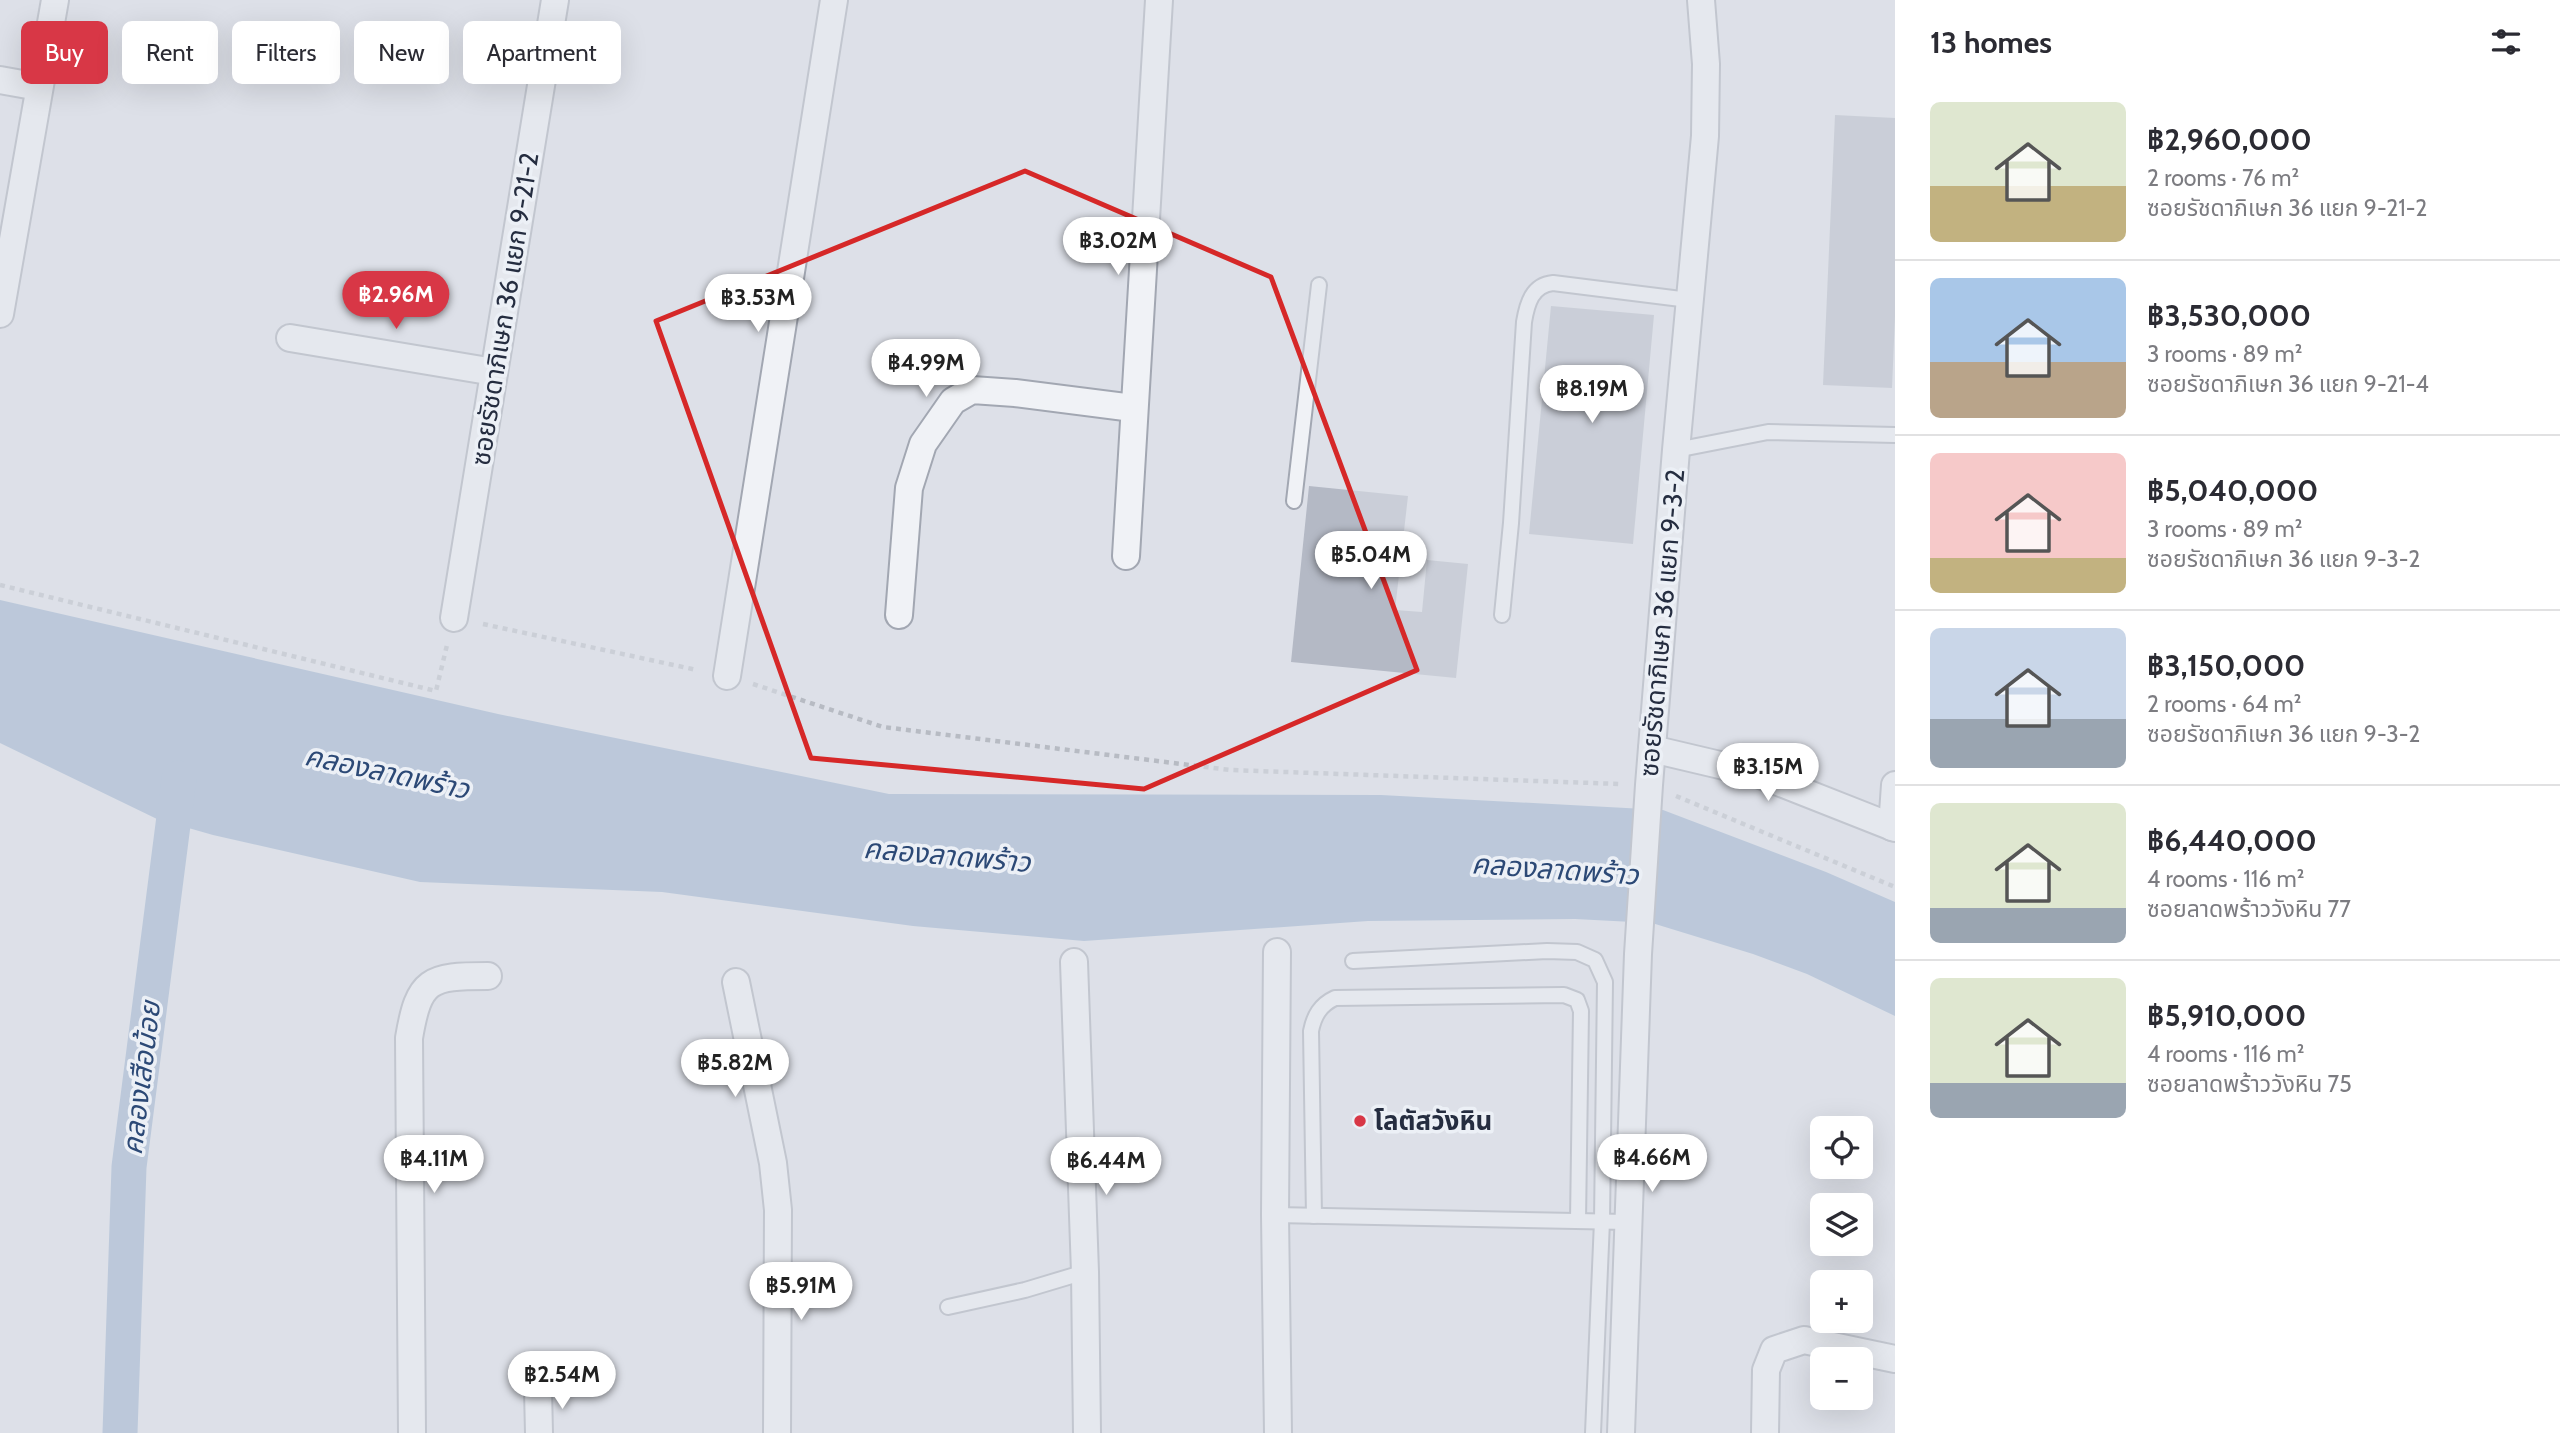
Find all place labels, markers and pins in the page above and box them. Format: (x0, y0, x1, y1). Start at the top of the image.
pin: ฿3.02M (1061, 218, 1175, 277)
pin: ฿2.96M (339, 272, 453, 331)
pin: ฿3.53M (701, 274, 815, 334)
pin: ฿4.99M (869, 340, 983, 399)
pin: ฿8.19M (1535, 366, 1649, 425)
pin: ฿5.04M (1314, 532, 1428, 591)
pin: ฿3.15M (1711, 744, 1825, 803)
pin: ฿5.82M (678, 1040, 792, 1099)
place label: โลตัสวังหิน (1374, 1105, 1492, 1137)
marker: โลตัสวังหิน (1352, 1113, 1368, 1129)
pin: ฿4.66M (1595, 1134, 1709, 1194)
pin: ฿4.11M (377, 1136, 491, 1195)
pin: ฿6.44M (1049, 1138, 1163, 1197)
pin: ฿5.91M (744, 1262, 858, 1322)
pin: ฿2.54M (505, 1352, 619, 1411)

